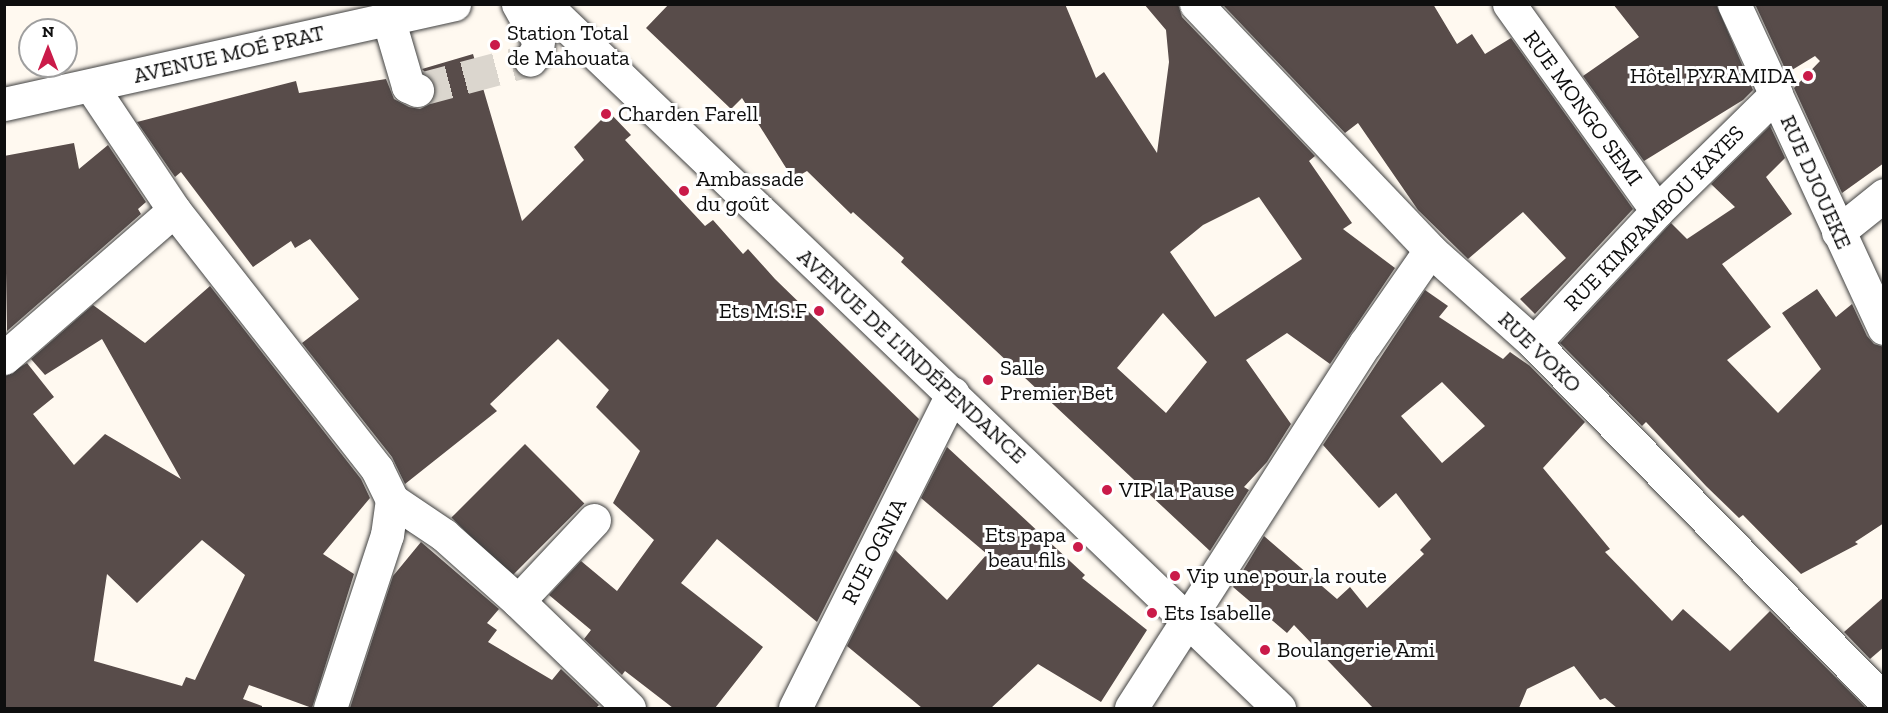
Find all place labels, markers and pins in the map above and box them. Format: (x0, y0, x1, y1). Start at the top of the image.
place label: Station Total de Mahouata (507, 19, 630, 70)
marker: Station Total de Mahouata (488, 38, 502, 52)
place label: Hôtel PYRAMIDA (1630, 63, 1796, 89)
marker: Hôtel PYRAMIDA (1801, 69, 1815, 83)
place label: Charden Farell (618, 101, 758, 127)
marker: Charden Farell (599, 107, 613, 121)
place label: Ambassade du goût (696, 165, 804, 216)
marker: Ambassade du goût (677, 184, 691, 198)
place label: Ets M.S.F (719, 298, 807, 324)
marker: Ets M.S.F (812, 304, 826, 318)
place label: Salle Premier Bet (1000, 354, 1114, 406)
marker: Salle Premier Bet (981, 373, 995, 387)
place label: VIP la Pause (1119, 477, 1235, 503)
marker: VIP la Pause (1100, 483, 1114, 497)
place label: Ets papa beau fils (985, 521, 1066, 572)
marker: Ets papa beau fils (1071, 540, 1085, 554)
place label: Vip une pour la route (1187, 563, 1387, 589)
marker: Vip une pour la route (1168, 569, 1182, 583)
place label: Ets Isabelle (1164, 600, 1271, 626)
marker: Ets Isabelle (1145, 606, 1159, 620)
place label: Boulangerie Ami (1277, 637, 1436, 663)
marker: Boulangerie Ami (1258, 643, 1272, 657)

